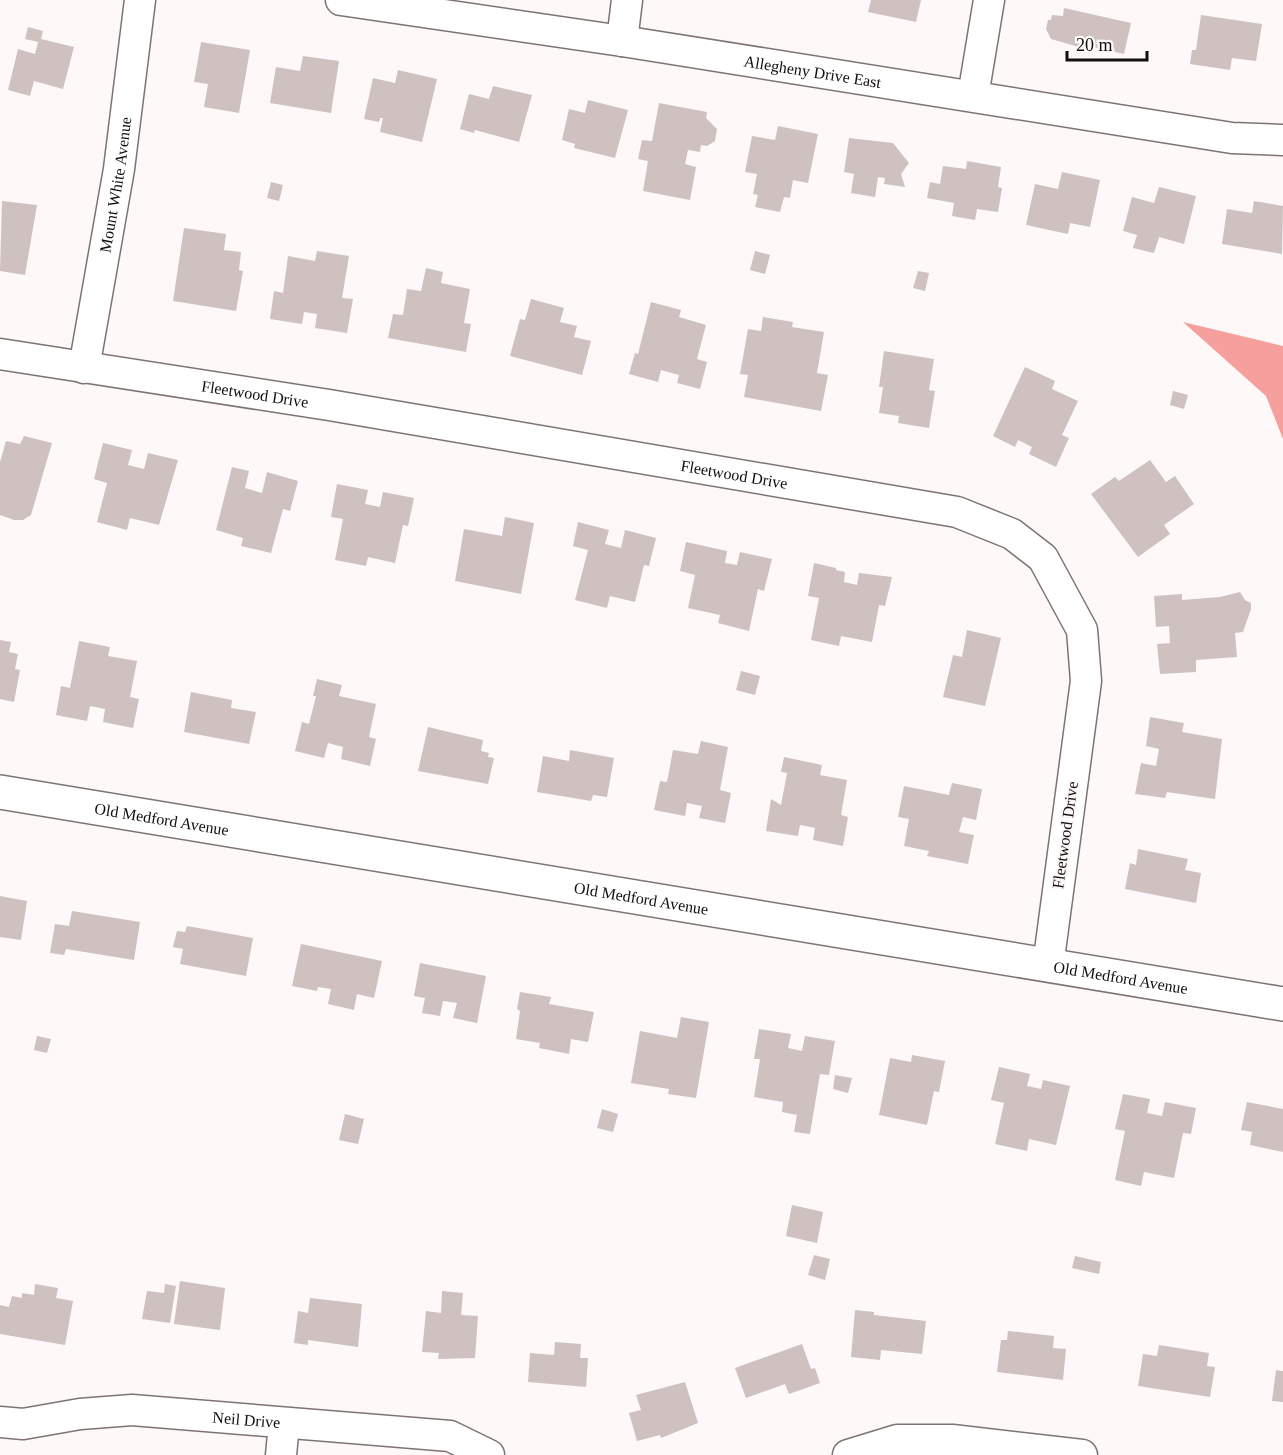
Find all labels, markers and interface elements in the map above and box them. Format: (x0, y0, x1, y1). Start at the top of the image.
scale bar (1067, 24, 1146, 62)
text: 20 m (1076, 35, 1113, 55)
street label: Allegheny Drive East (743, 52, 883, 91)
street label: Mount White Avenue (96, 116, 134, 254)
street label: Fleetwood Drive (200, 377, 310, 410)
street label: Fleetwood Drive (680, 457, 789, 491)
street label: Fleetwood Drive (1049, 780, 1081, 890)
street label: Old Medford Avenue (93, 799, 230, 838)
street label: Old Medford Avenue (573, 879, 710, 917)
street label: Old Medford Avenue (1052, 958, 1189, 997)
street label: Neil Drive (212, 1408, 281, 1431)

